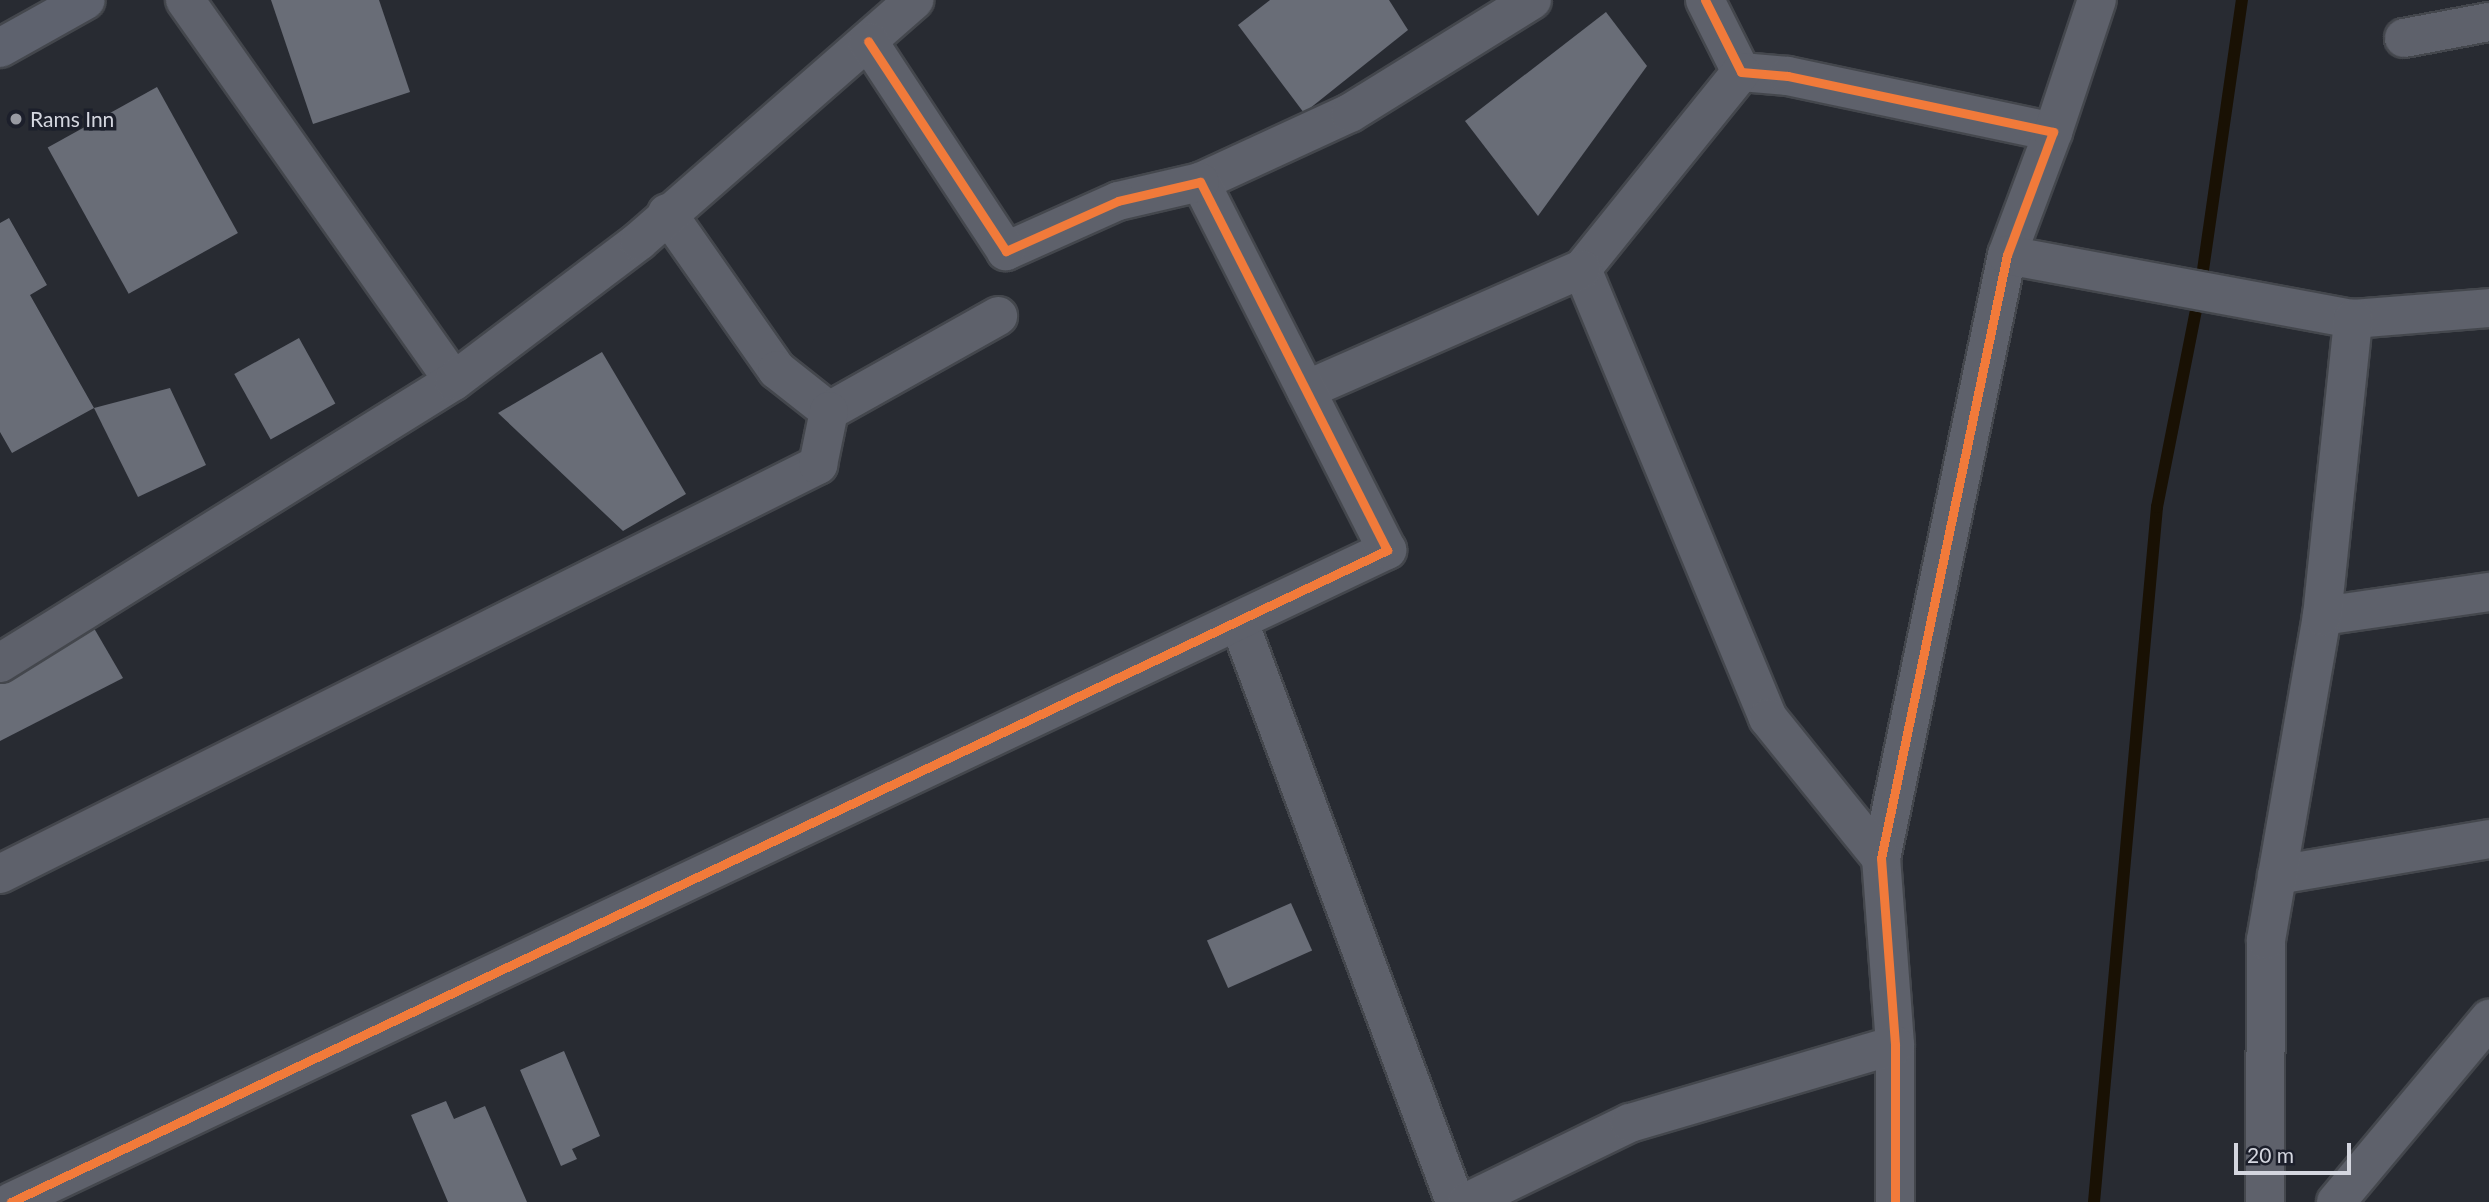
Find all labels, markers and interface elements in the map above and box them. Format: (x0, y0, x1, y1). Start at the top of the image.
place label: Rams Inn (30, 106, 114, 132)
marker: Rams Inn (8, 111, 24, 127)
scale bar (2237, 1128, 2354, 1172)
text: 20 m (2247, 1142, 2294, 1167)

